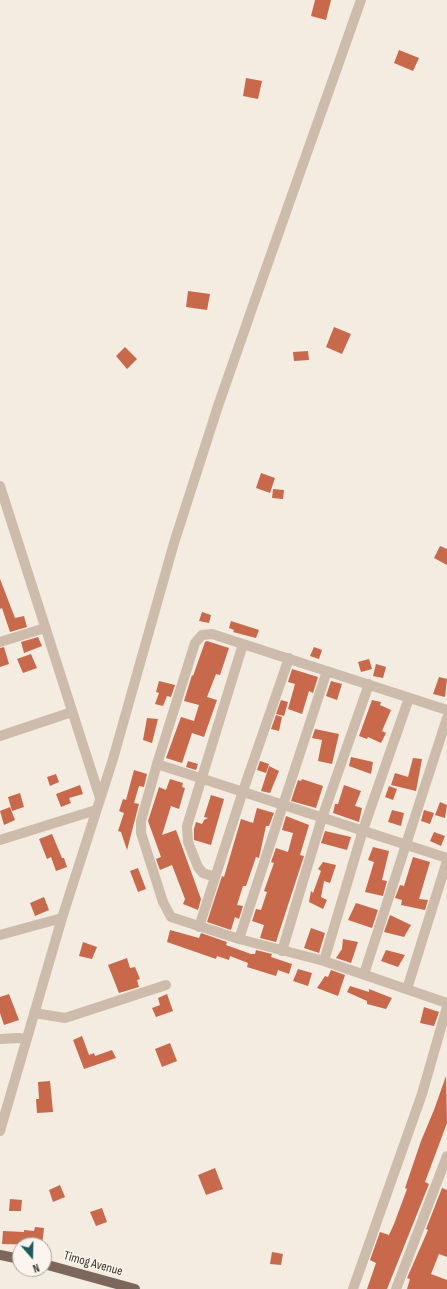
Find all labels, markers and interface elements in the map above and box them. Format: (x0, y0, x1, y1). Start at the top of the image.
north arrow (12, 1237, 52, 1277)
street label: Timog Avenue (62, 1248, 124, 1280)
text: N (31, 1261, 41, 1275)

